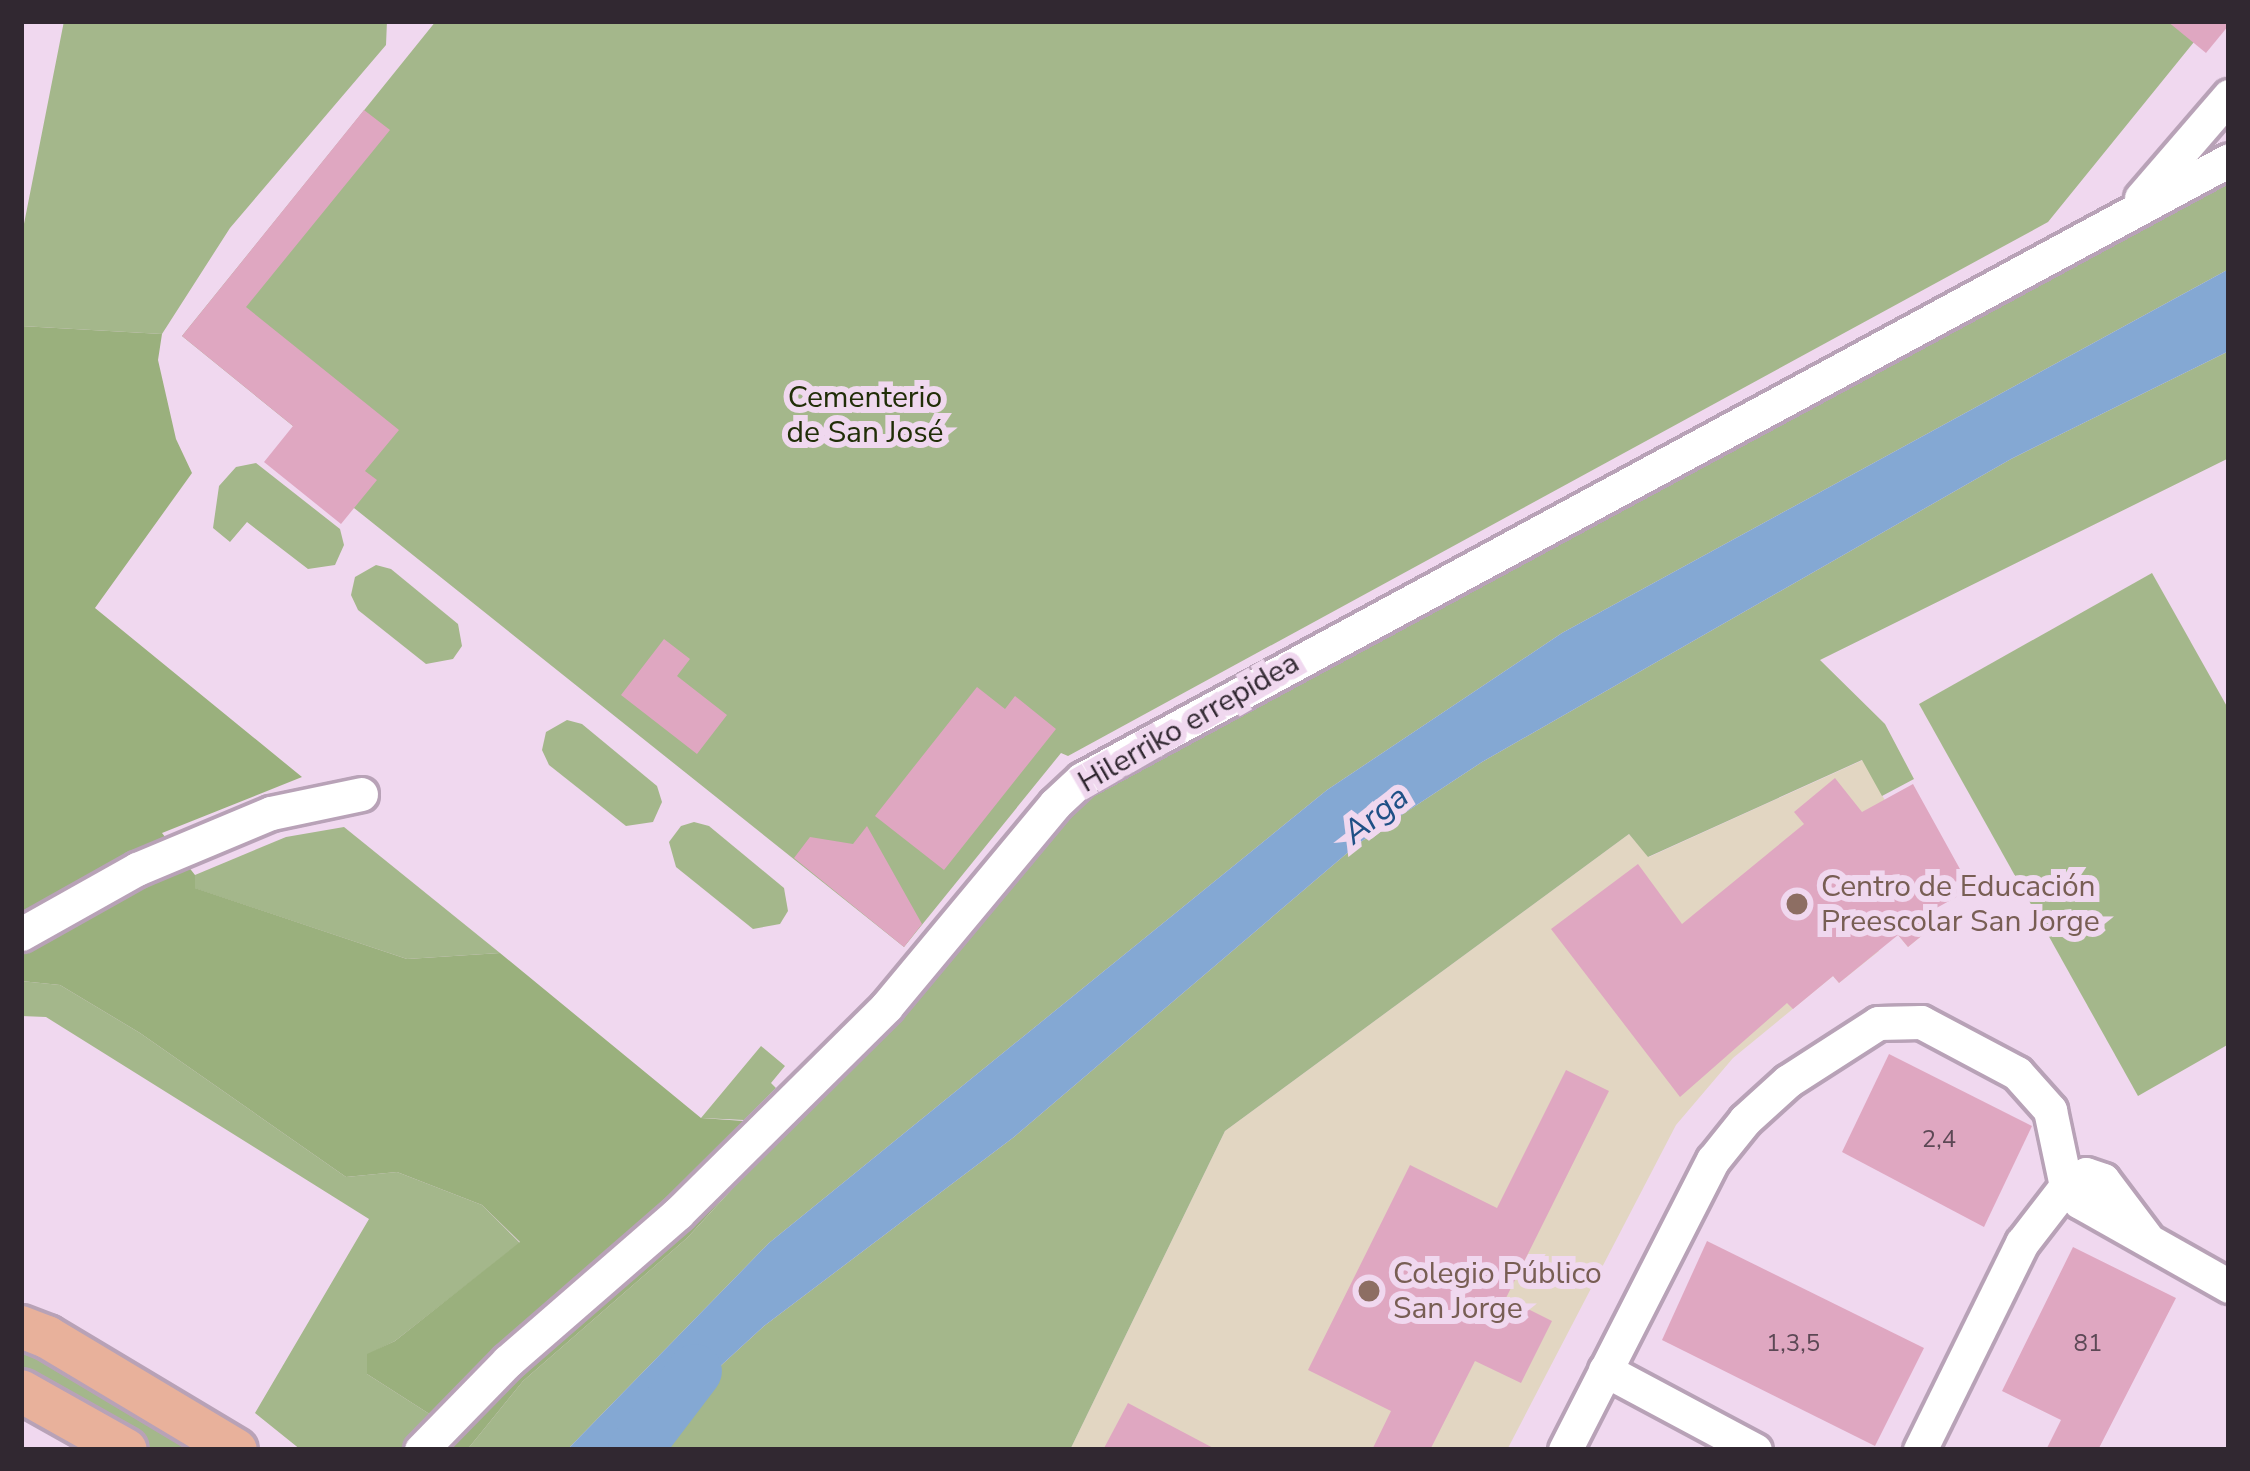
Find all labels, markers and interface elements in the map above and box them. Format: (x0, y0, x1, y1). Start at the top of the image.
park label: Cementerio de San José (786, 380, 944, 450)
street label: Hilerriko errepidea (1072, 645, 1306, 801)
water label: Arga (1335, 777, 1417, 853)
place label: Centro de Educación Preescolar San Jorge (1821, 869, 2100, 940)
marker: Centro de Educación Preescolar San Jorge (1784, 891, 1810, 917)
house number: 2,4 (1922, 1126, 1956, 1154)
place label: Colegio Público San Jorge (1393, 1256, 1602, 1326)
marker: Colegio Público San Jorge (1356, 1278, 1382, 1304)
house number: 1,3,5 (1766, 1330, 1820, 1358)
house number: 81 (2074, 1330, 2102, 1358)

